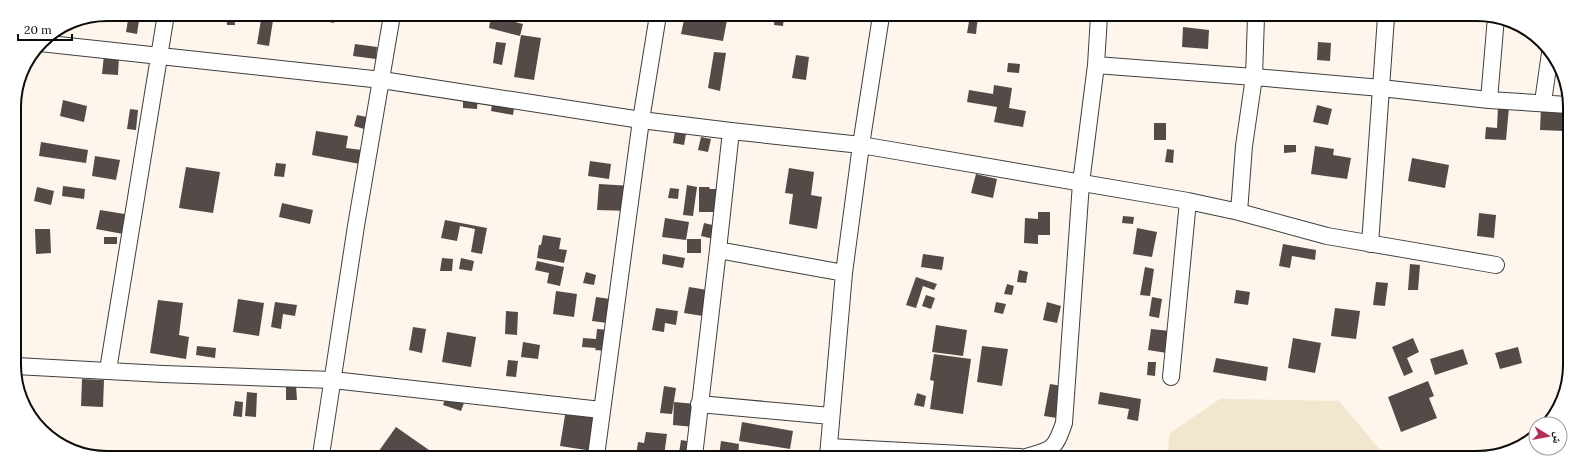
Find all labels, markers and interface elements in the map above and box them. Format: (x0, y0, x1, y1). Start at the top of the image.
scale bar (18, 16, 72, 42)
text: 20 m (24, 22, 52, 37)
north arrow (1528, 416, 1568, 456)
text: ش (1549, 431, 1566, 445)

